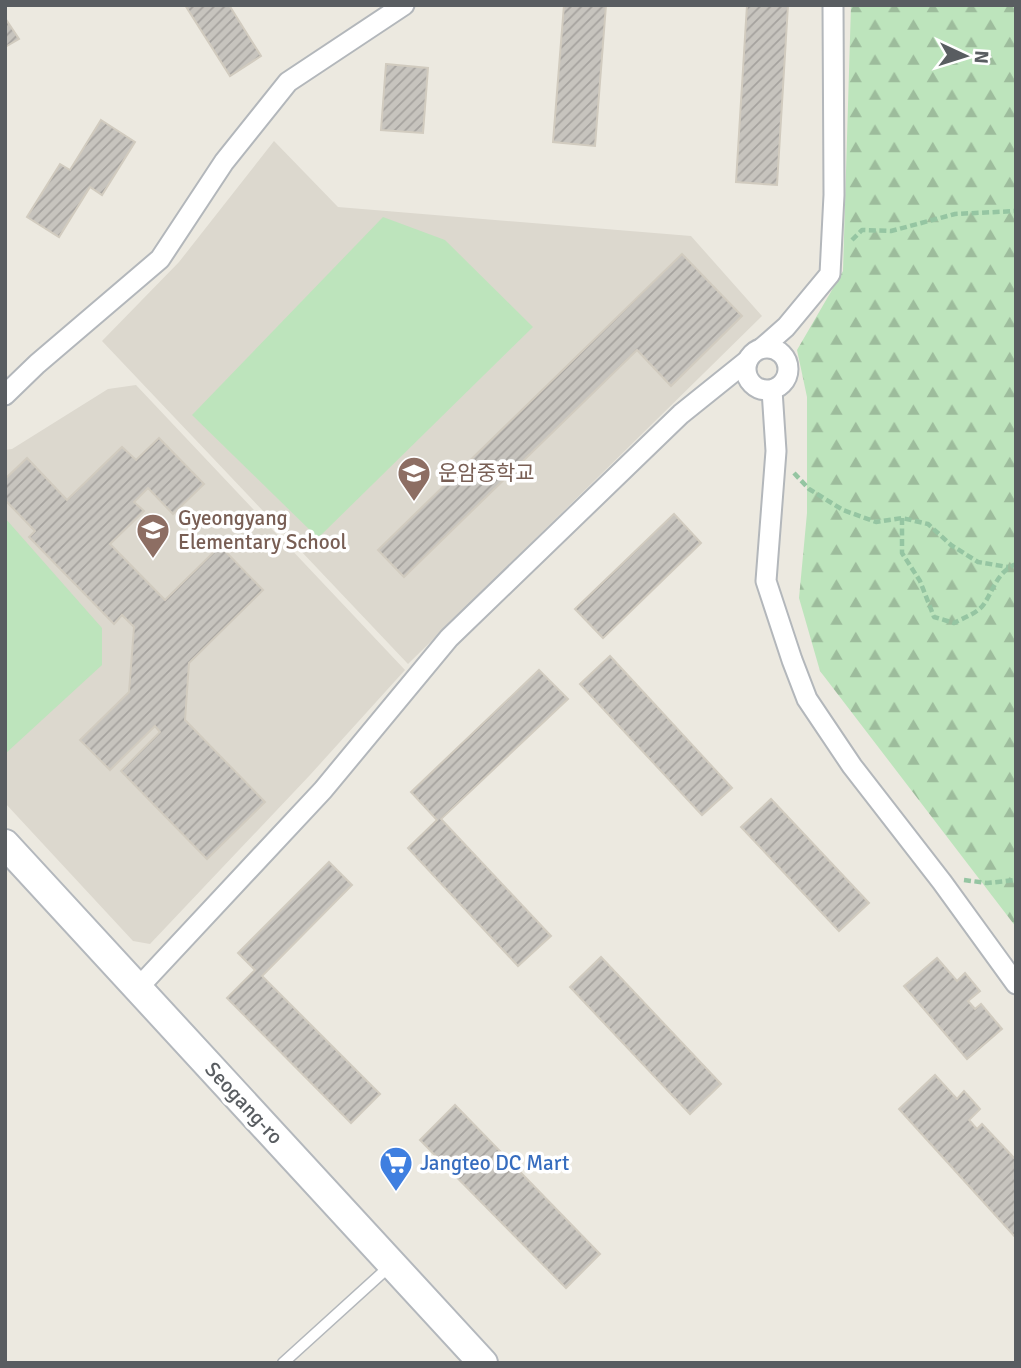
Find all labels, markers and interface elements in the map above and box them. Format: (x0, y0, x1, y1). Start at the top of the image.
north arrow (930, 21, 1000, 91)
text: N (969, 50, 993, 65)
school or university icon: 운암중학교 (395, 454, 433, 503)
place label: 운암중학교 (438, 460, 535, 486)
place label: Gyeongyang Elementary School (178, 505, 347, 555)
school or university icon: Gyeongyang Elementary School (134, 511, 172, 560)
street label: Seogang-ro (199, 1056, 289, 1150)
supermarket icon: Jangteo DC Mart (377, 1144, 415, 1193)
place label: Jangteo DC Mart (420, 1150, 569, 1176)

